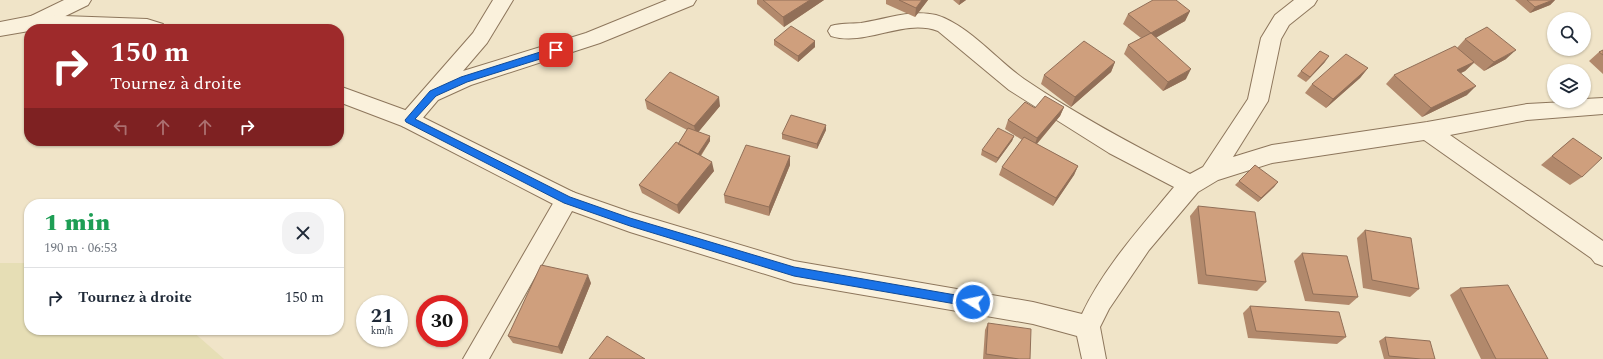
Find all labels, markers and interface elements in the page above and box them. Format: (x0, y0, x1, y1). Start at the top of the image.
map controls (1547, 12, 1591, 108)
button: search (1547, 12, 1591, 56)
text: 150 m (110, 31, 189, 74)
pin (539, 33, 573, 67)
icon: arrive (545, 39, 567, 61)
icon: right (44, 40, 96, 92)
button: layers (1547, 64, 1591, 108)
text: Tournez à droite (110, 70, 242, 97)
icon: left (110, 116, 132, 138)
icon: ahead (152, 116, 174, 138)
icon: ahead (194, 116, 216, 138)
icon: right (236, 116, 258, 138)
text: 1 min (44, 205, 110, 241)
button: close (282, 212, 324, 254)
text: 190 m · 06:53 (44, 238, 117, 258)
position arrow (952, 281, 994, 323)
text: Tournez à droite (78, 286, 192, 309)
text: 150 m (285, 286, 324, 309)
icon: right (44, 287, 66, 309)
speed limit sign: 30 (416, 295, 468, 347)
text: 21 (371, 301, 393, 331)
text: km/h (371, 323, 393, 339)

